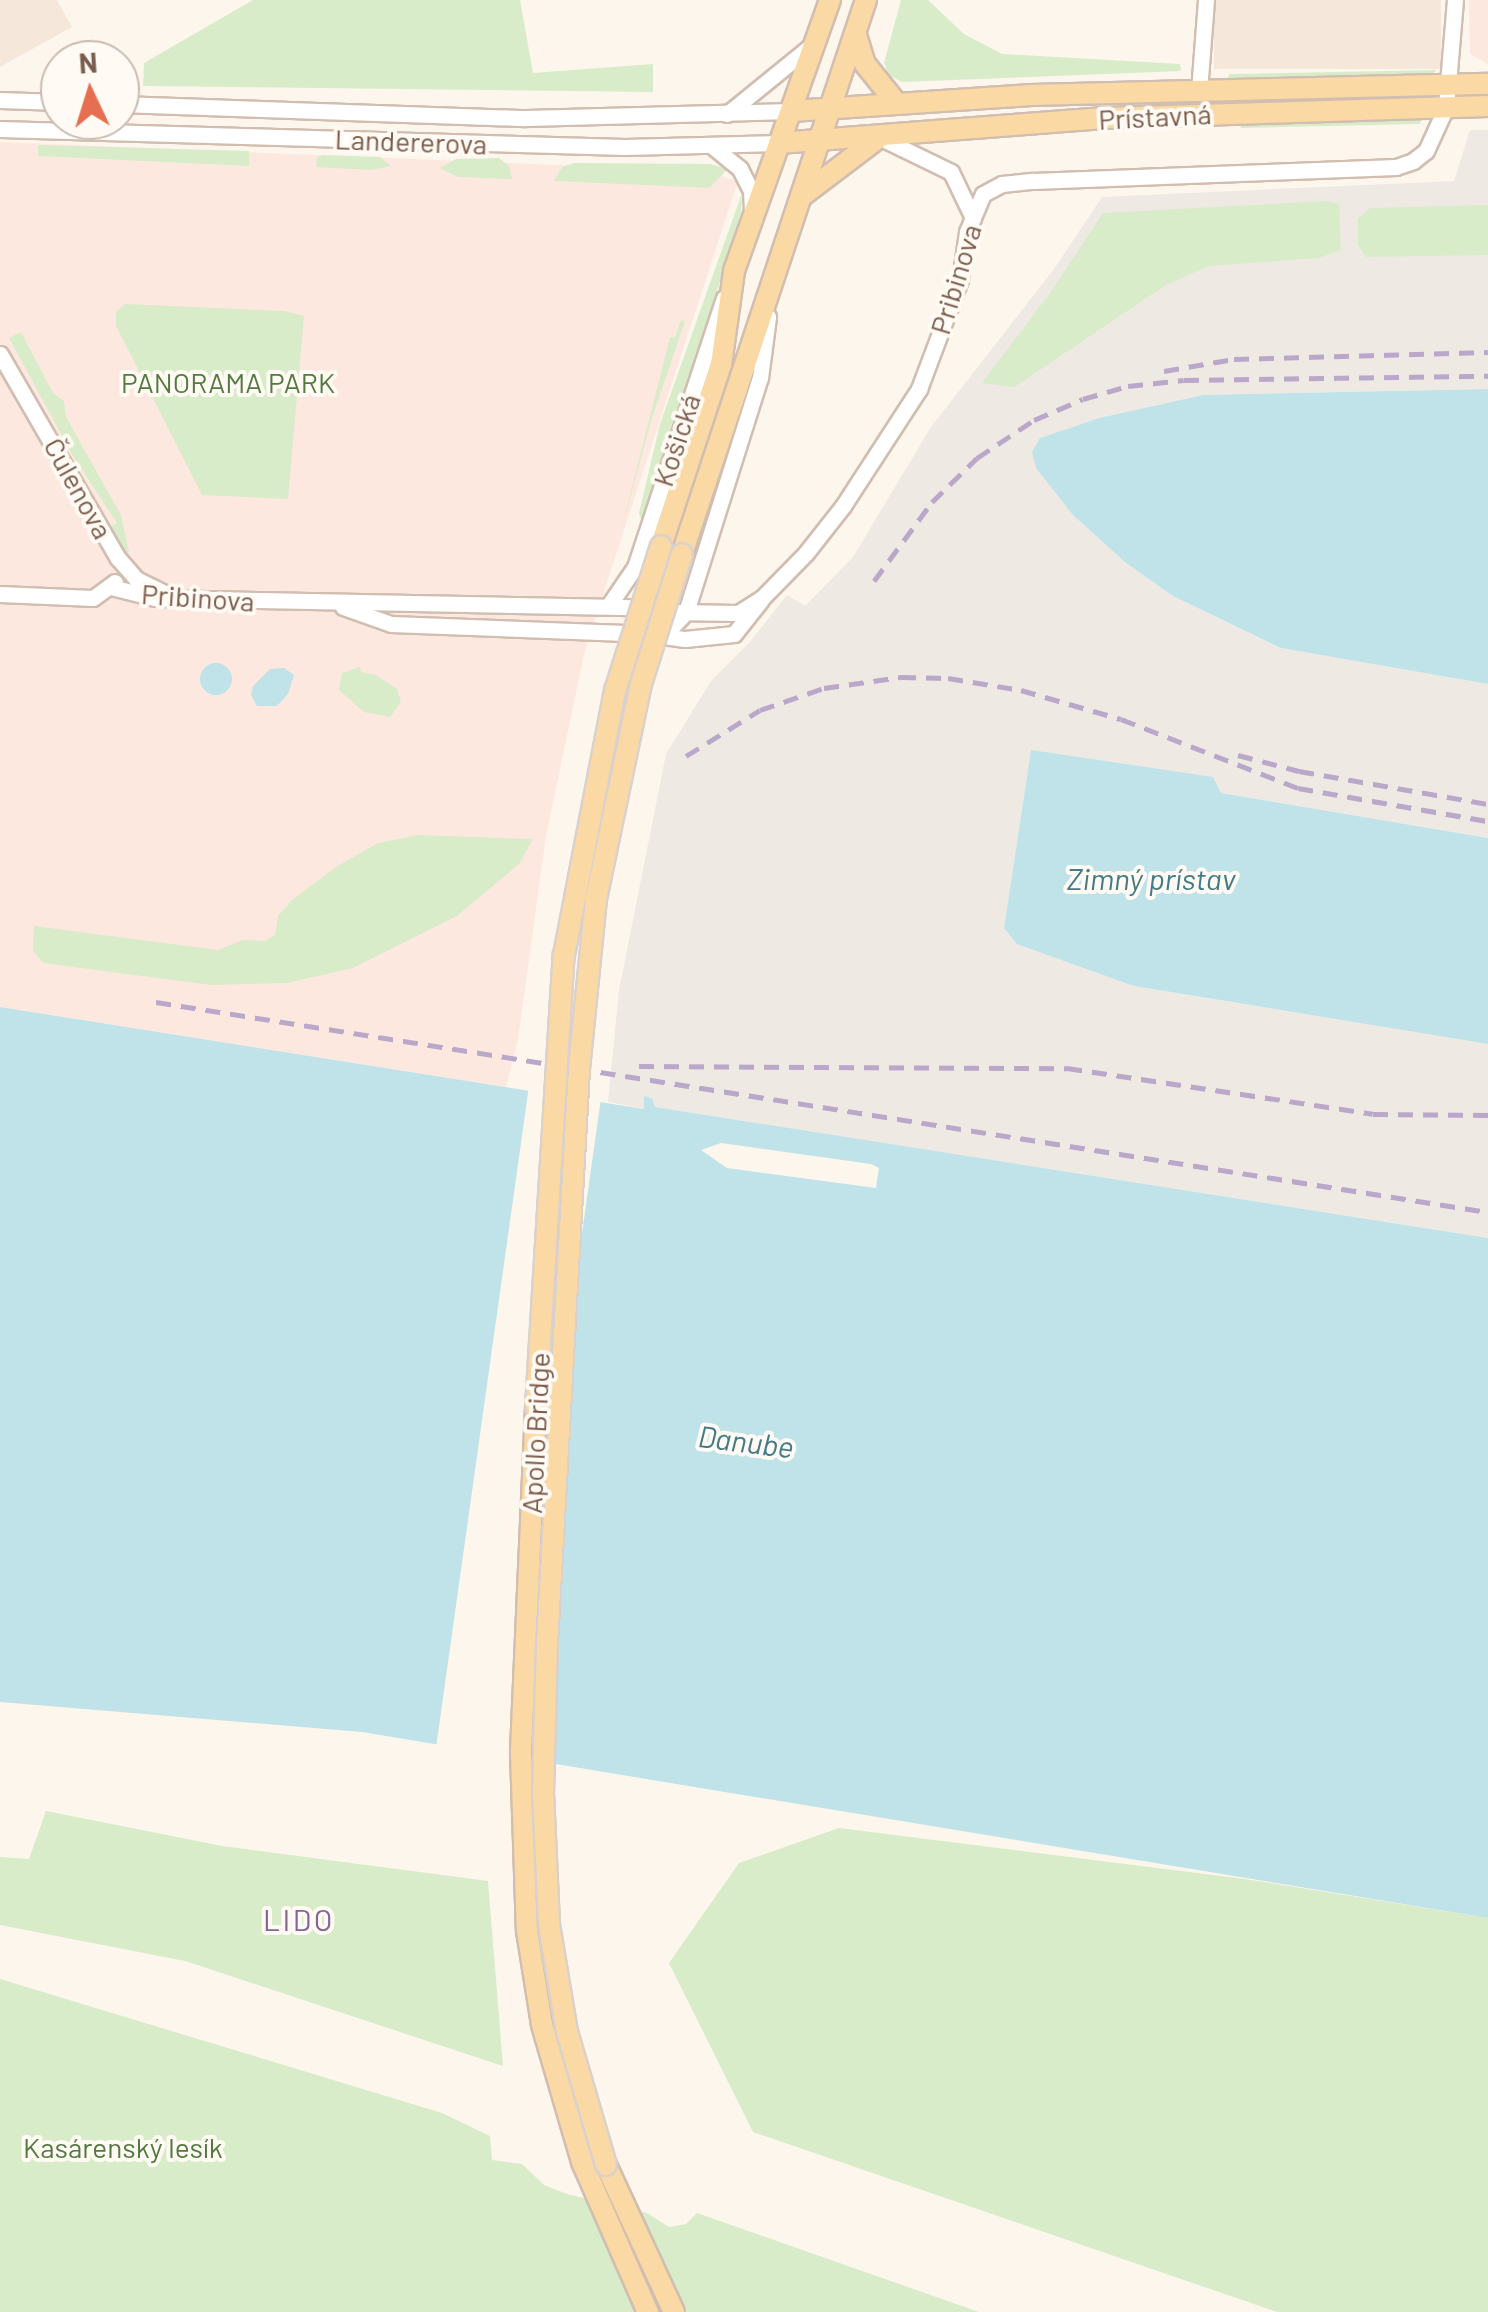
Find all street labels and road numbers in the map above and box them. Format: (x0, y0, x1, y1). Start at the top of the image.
street label: Prístavná (1098, 96, 1212, 136)
street label: Landererova (334, 122, 488, 160)
street label: Pribinova (922, 220, 988, 338)
street label: Košická (645, 390, 707, 490)
street label: Čulenova (38, 432, 120, 544)
street label: Pribinova (140, 576, 256, 618)
street label: Apollo Bridge (514, 1352, 556, 1514)

